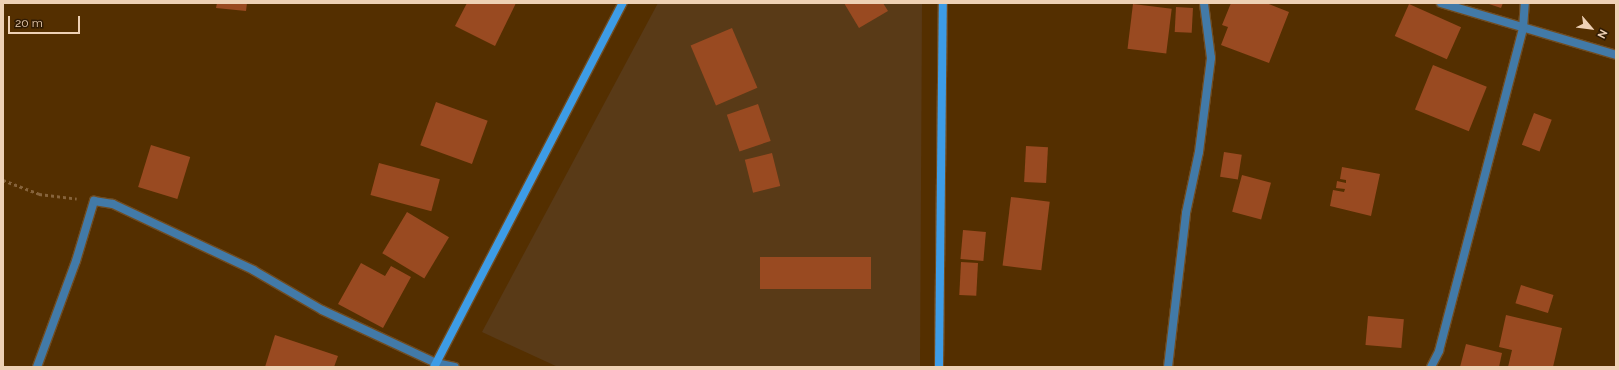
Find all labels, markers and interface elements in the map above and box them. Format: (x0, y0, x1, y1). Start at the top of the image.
scale bar (10, 8, 82, 34)
north arrow (1571, 8, 1611, 48)
text: 20 m (15, 16, 43, 30)
text: N (1594, 27, 1610, 41)

